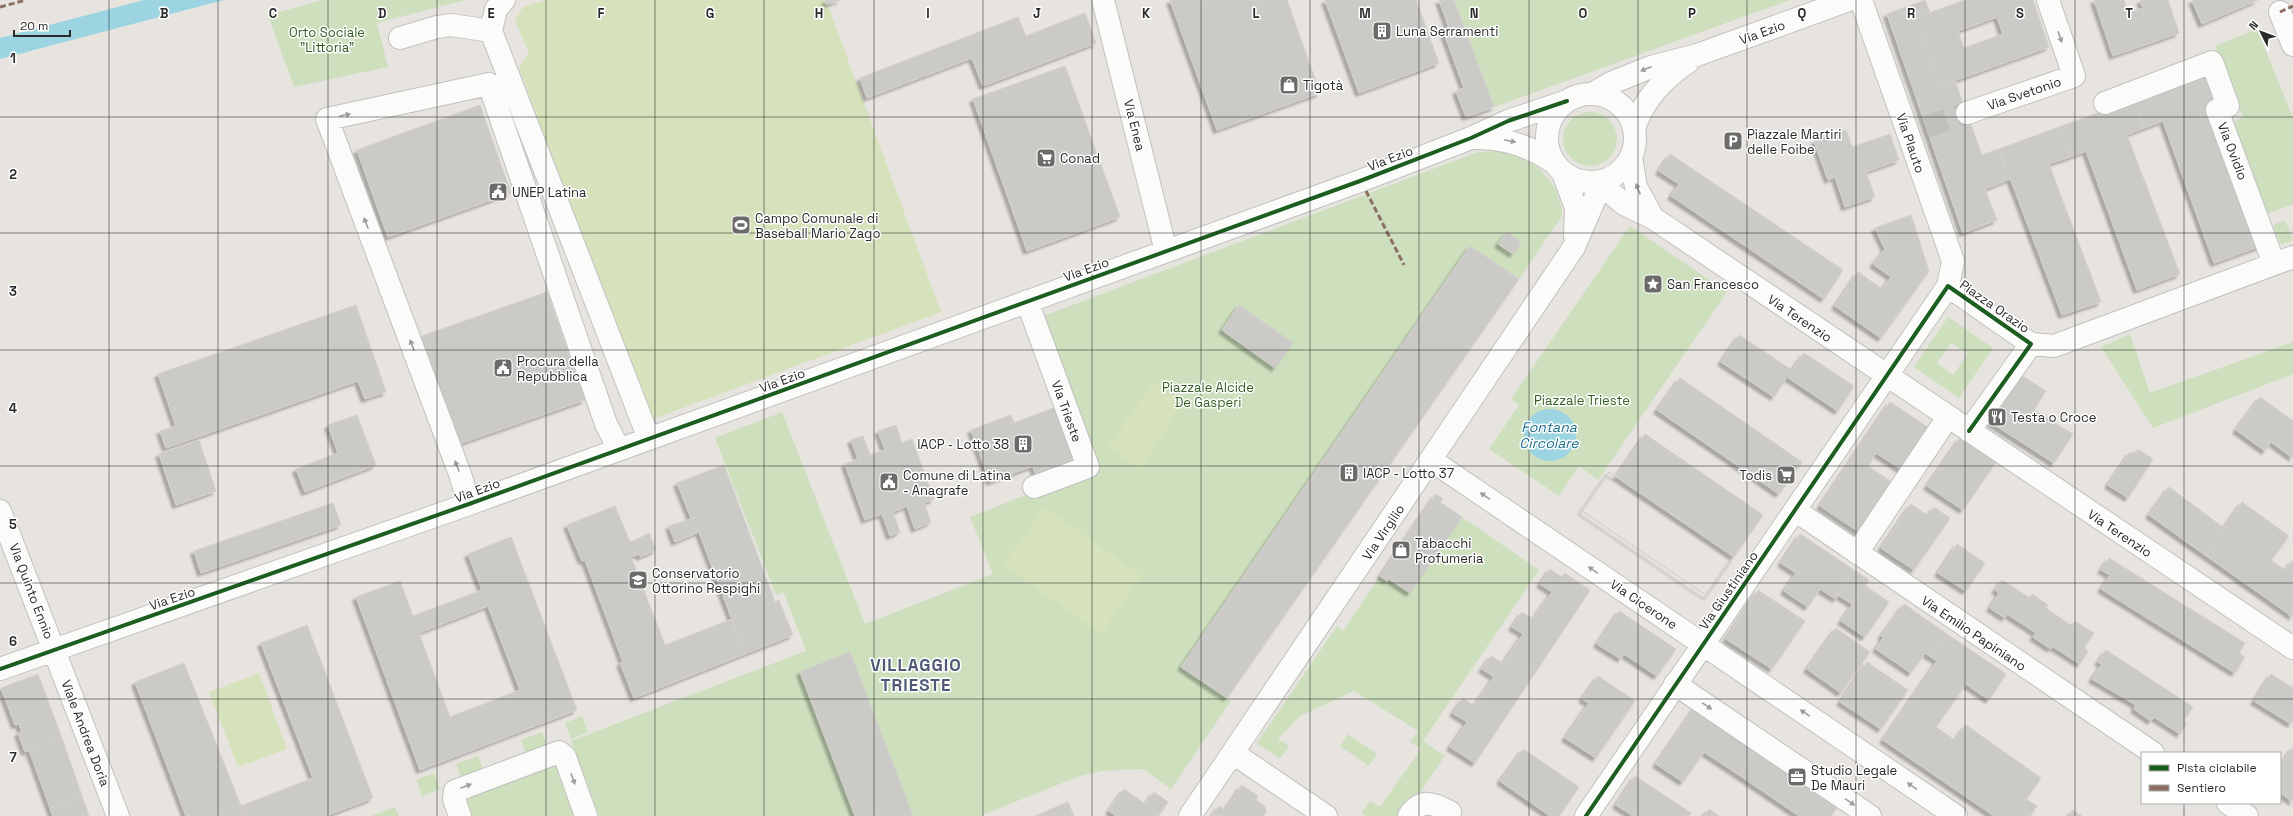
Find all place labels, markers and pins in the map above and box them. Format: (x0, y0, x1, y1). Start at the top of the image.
building icon: Luna Serramenti (1371, 20, 1393, 42)
place label: Luna Serramenti (1396, 23, 1498, 40)
shop icon: Tigotà (1278, 74, 1300, 96)
place label: Tigotà (1303, 77, 1344, 94)
place label: Piazzale Martiri delle Foibe (1747, 126, 1842, 158)
parking icon: Piazzale Martiri delle Foibe (1722, 130, 1744, 152)
supermarket icon: Conad (1035, 147, 1057, 169)
place label: Conad (1060, 150, 1100, 167)
public building icon: UNEP Latina (487, 181, 509, 203)
place label: UNEP Latina (512, 184, 587, 201)
place label: Campo Comunale di Baseball Mario Zago (755, 210, 880, 242)
sports icon: Campo Comunale di Baseball Mario Zago (730, 214, 752, 236)
place icon: San Francesco (1642, 273, 1664, 295)
place label: San Francesco (1667, 276, 1759, 293)
place label: Procura della Repubblica (517, 353, 599, 385)
public building icon: Procura della Repubblica (492, 357, 514, 379)
restaurant icon: Testa o Croce (1986, 406, 2008, 428)
place label: Testa o Croce (2011, 409, 2096, 426)
building icon: IACP - Lotto 38 (1012, 433, 1034, 455)
place label: IACP - Lotto 38 (917, 436, 1009, 453)
building icon: IACP - Lotto 37 (1338, 462, 1360, 484)
supermarket icon: Todis (1775, 464, 1797, 486)
place label: IACP - Lotto 37 (1363, 465, 1454, 482)
place label: Comune di Latina - Anagrafe (903, 467, 1012, 499)
place label: Todis (1739, 467, 1772, 484)
public building icon: Comune di Latina - Anagrafe (878, 471, 900, 493)
place label: Tabacchi Profumeria (1415, 535, 1484, 567)
shop icon: Tabacchi Profumeria (1390, 539, 1412, 561)
place label: Conservatorio Ottorino Respighi (652, 565, 760, 597)
school or university icon: Conservatorio Ottorino Respighi (627, 569, 649, 591)
place label: Studio Legale De Mauri (1811, 762, 1897, 794)
office icon: Studio Legale De Mauri (1786, 766, 1808, 788)

